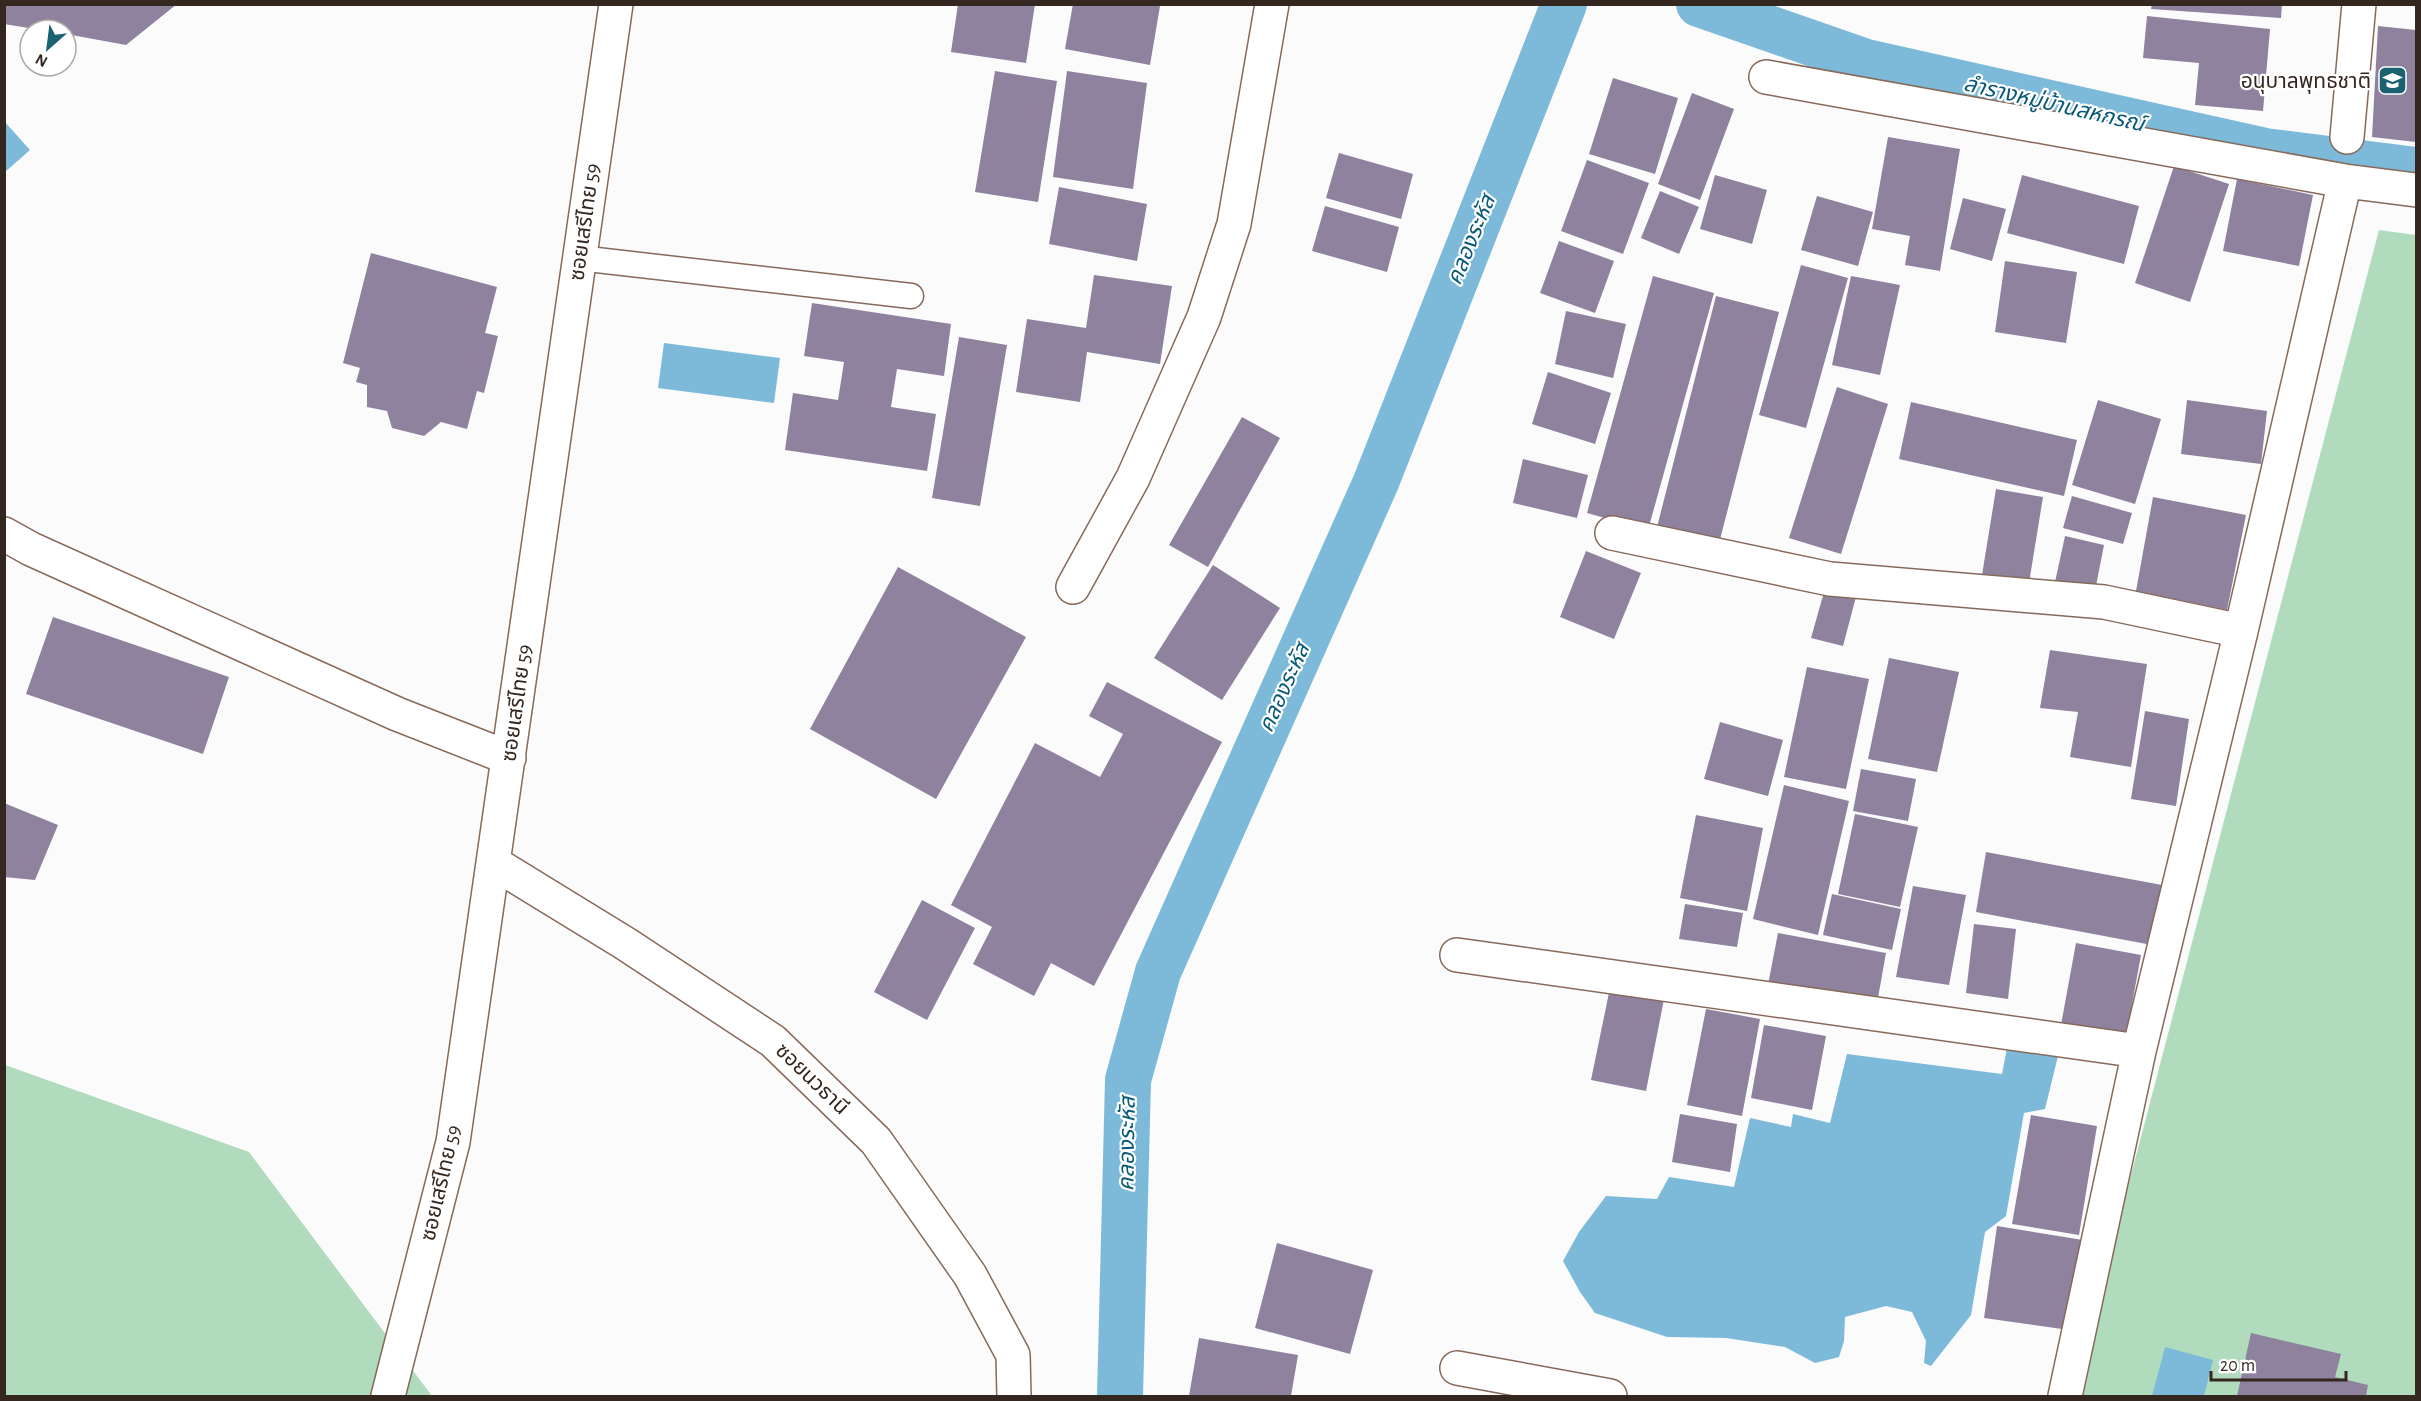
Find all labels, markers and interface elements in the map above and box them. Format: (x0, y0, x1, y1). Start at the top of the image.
north arrow (18, 18, 78, 78)
text: N (33, 51, 50, 70)
school or university icon: อนุบาลพุทธชาติ (2376, 65, 2408, 97)
place label: อนุบาลพุทธชาติ (2241, 71, 2371, 94)
water label: ลำรางหมู่บ้านสหกรณ์ (1961, 72, 2150, 138)
street label: ซอยเสรีไทย 59 (565, 162, 604, 282)
water label: คลองระหัส (1443, 190, 1500, 288)
water label: คลองระหัส (1255, 638, 1314, 735)
street label: ซอยเสรีไทย 59 (497, 643, 536, 763)
street label: ซอยนวธานี (772, 1039, 853, 1119)
water label: คลองระหัส (1115, 1094, 1139, 1191)
street label: ซอยเสรีไทย 59 (416, 1123, 465, 1243)
scale bar (2211, 1344, 2346, 1382)
text: 20 m (2220, 1357, 2255, 1375)

